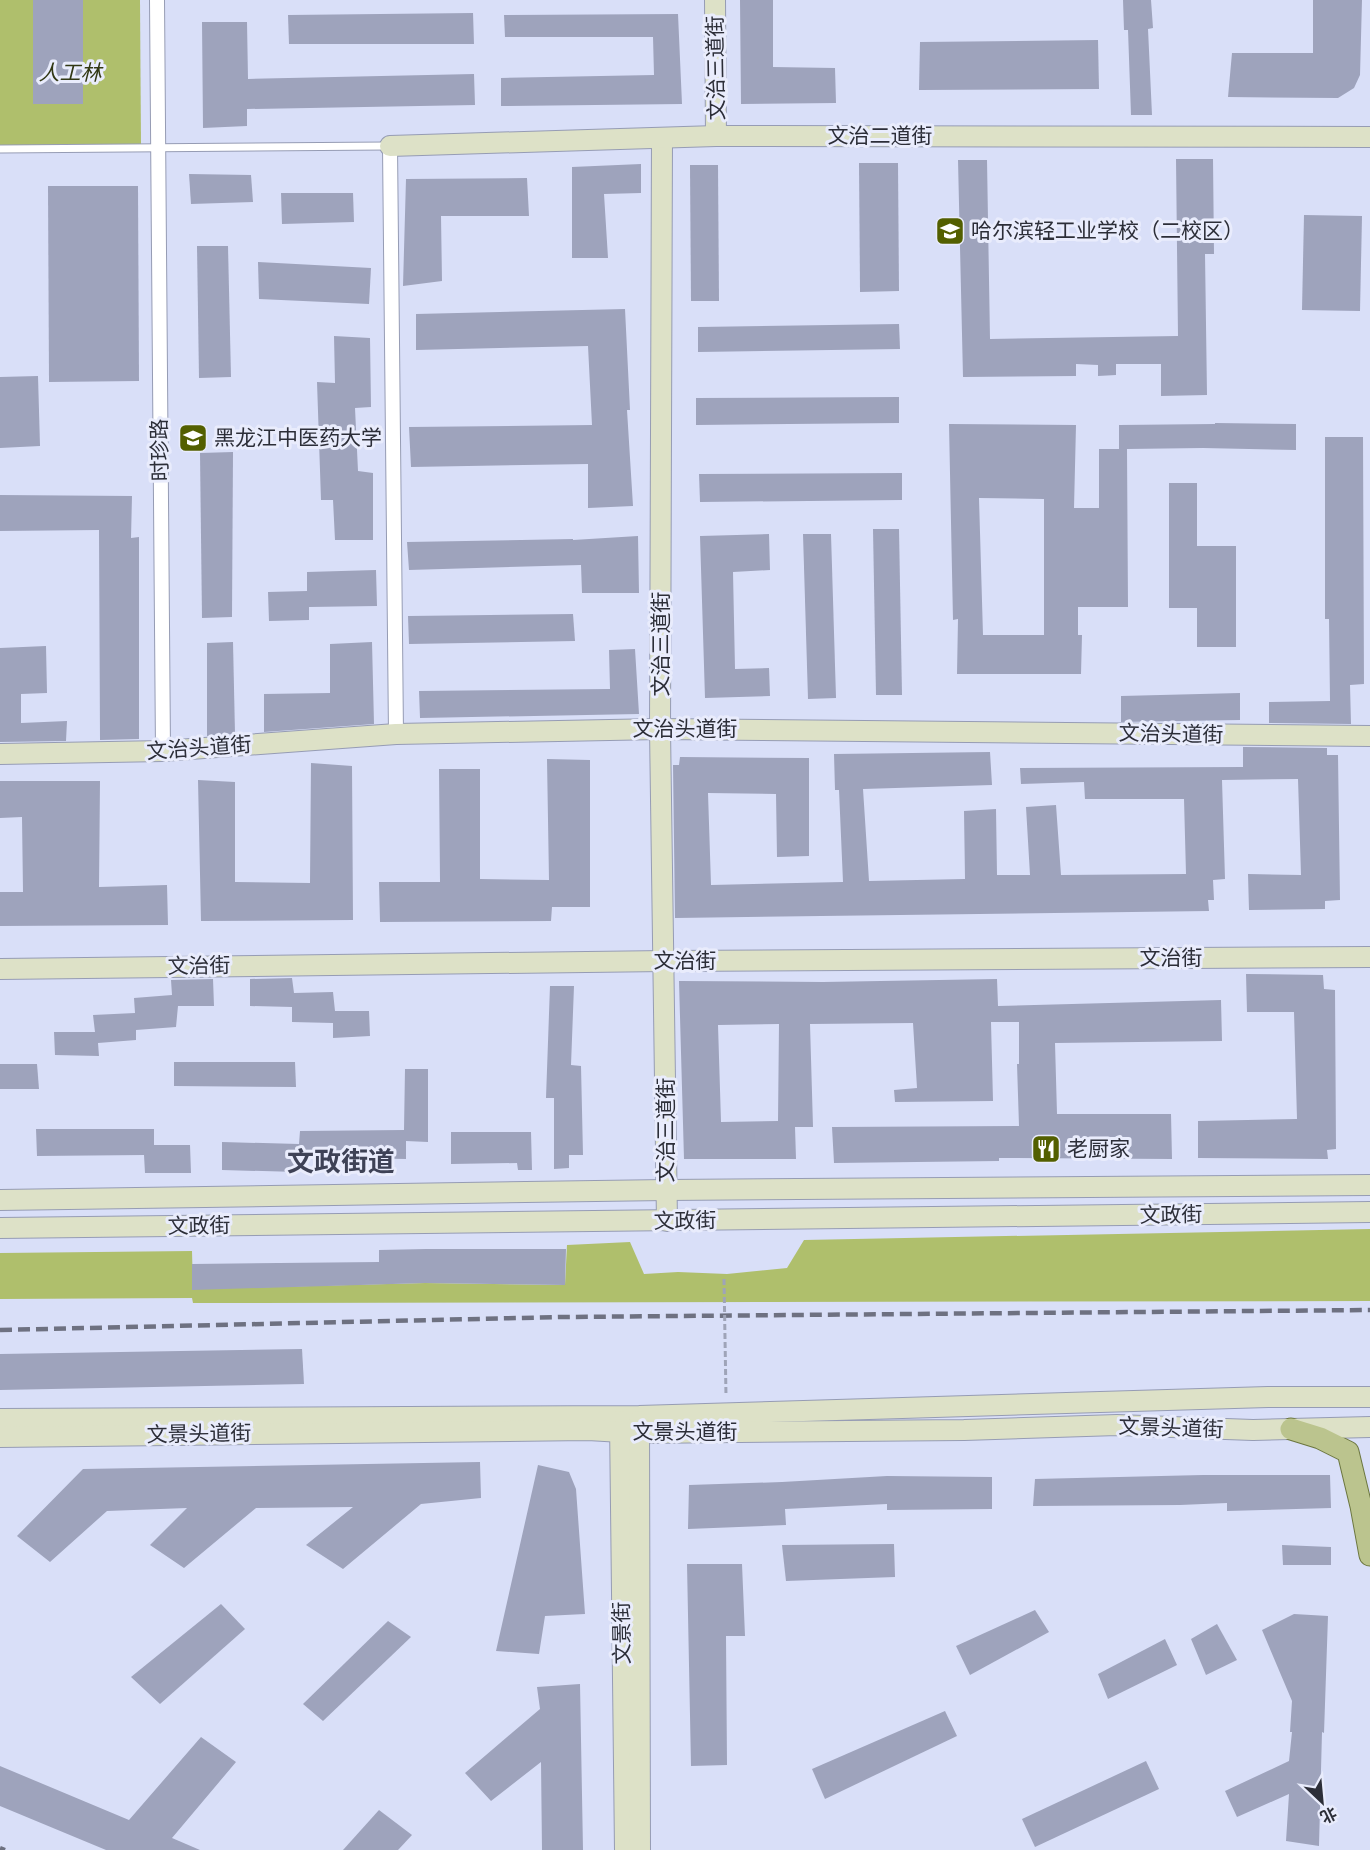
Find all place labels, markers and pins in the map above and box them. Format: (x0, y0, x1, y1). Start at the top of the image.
school or university icon: 哈尔滨轻工业学校（二校区） (934, 215, 966, 247)
place label: 哈尔滨轻工业学校（二校区） (971, 217, 1244, 244)
school or university icon: 黑龙江中医药大学 (177, 422, 209, 454)
place label: 黑龙江中医药大学 (214, 424, 382, 451)
restaurant icon: 老厨家 (1030, 1133, 1062, 1165)
place label: 老厨家 (1067, 1135, 1130, 1162)

